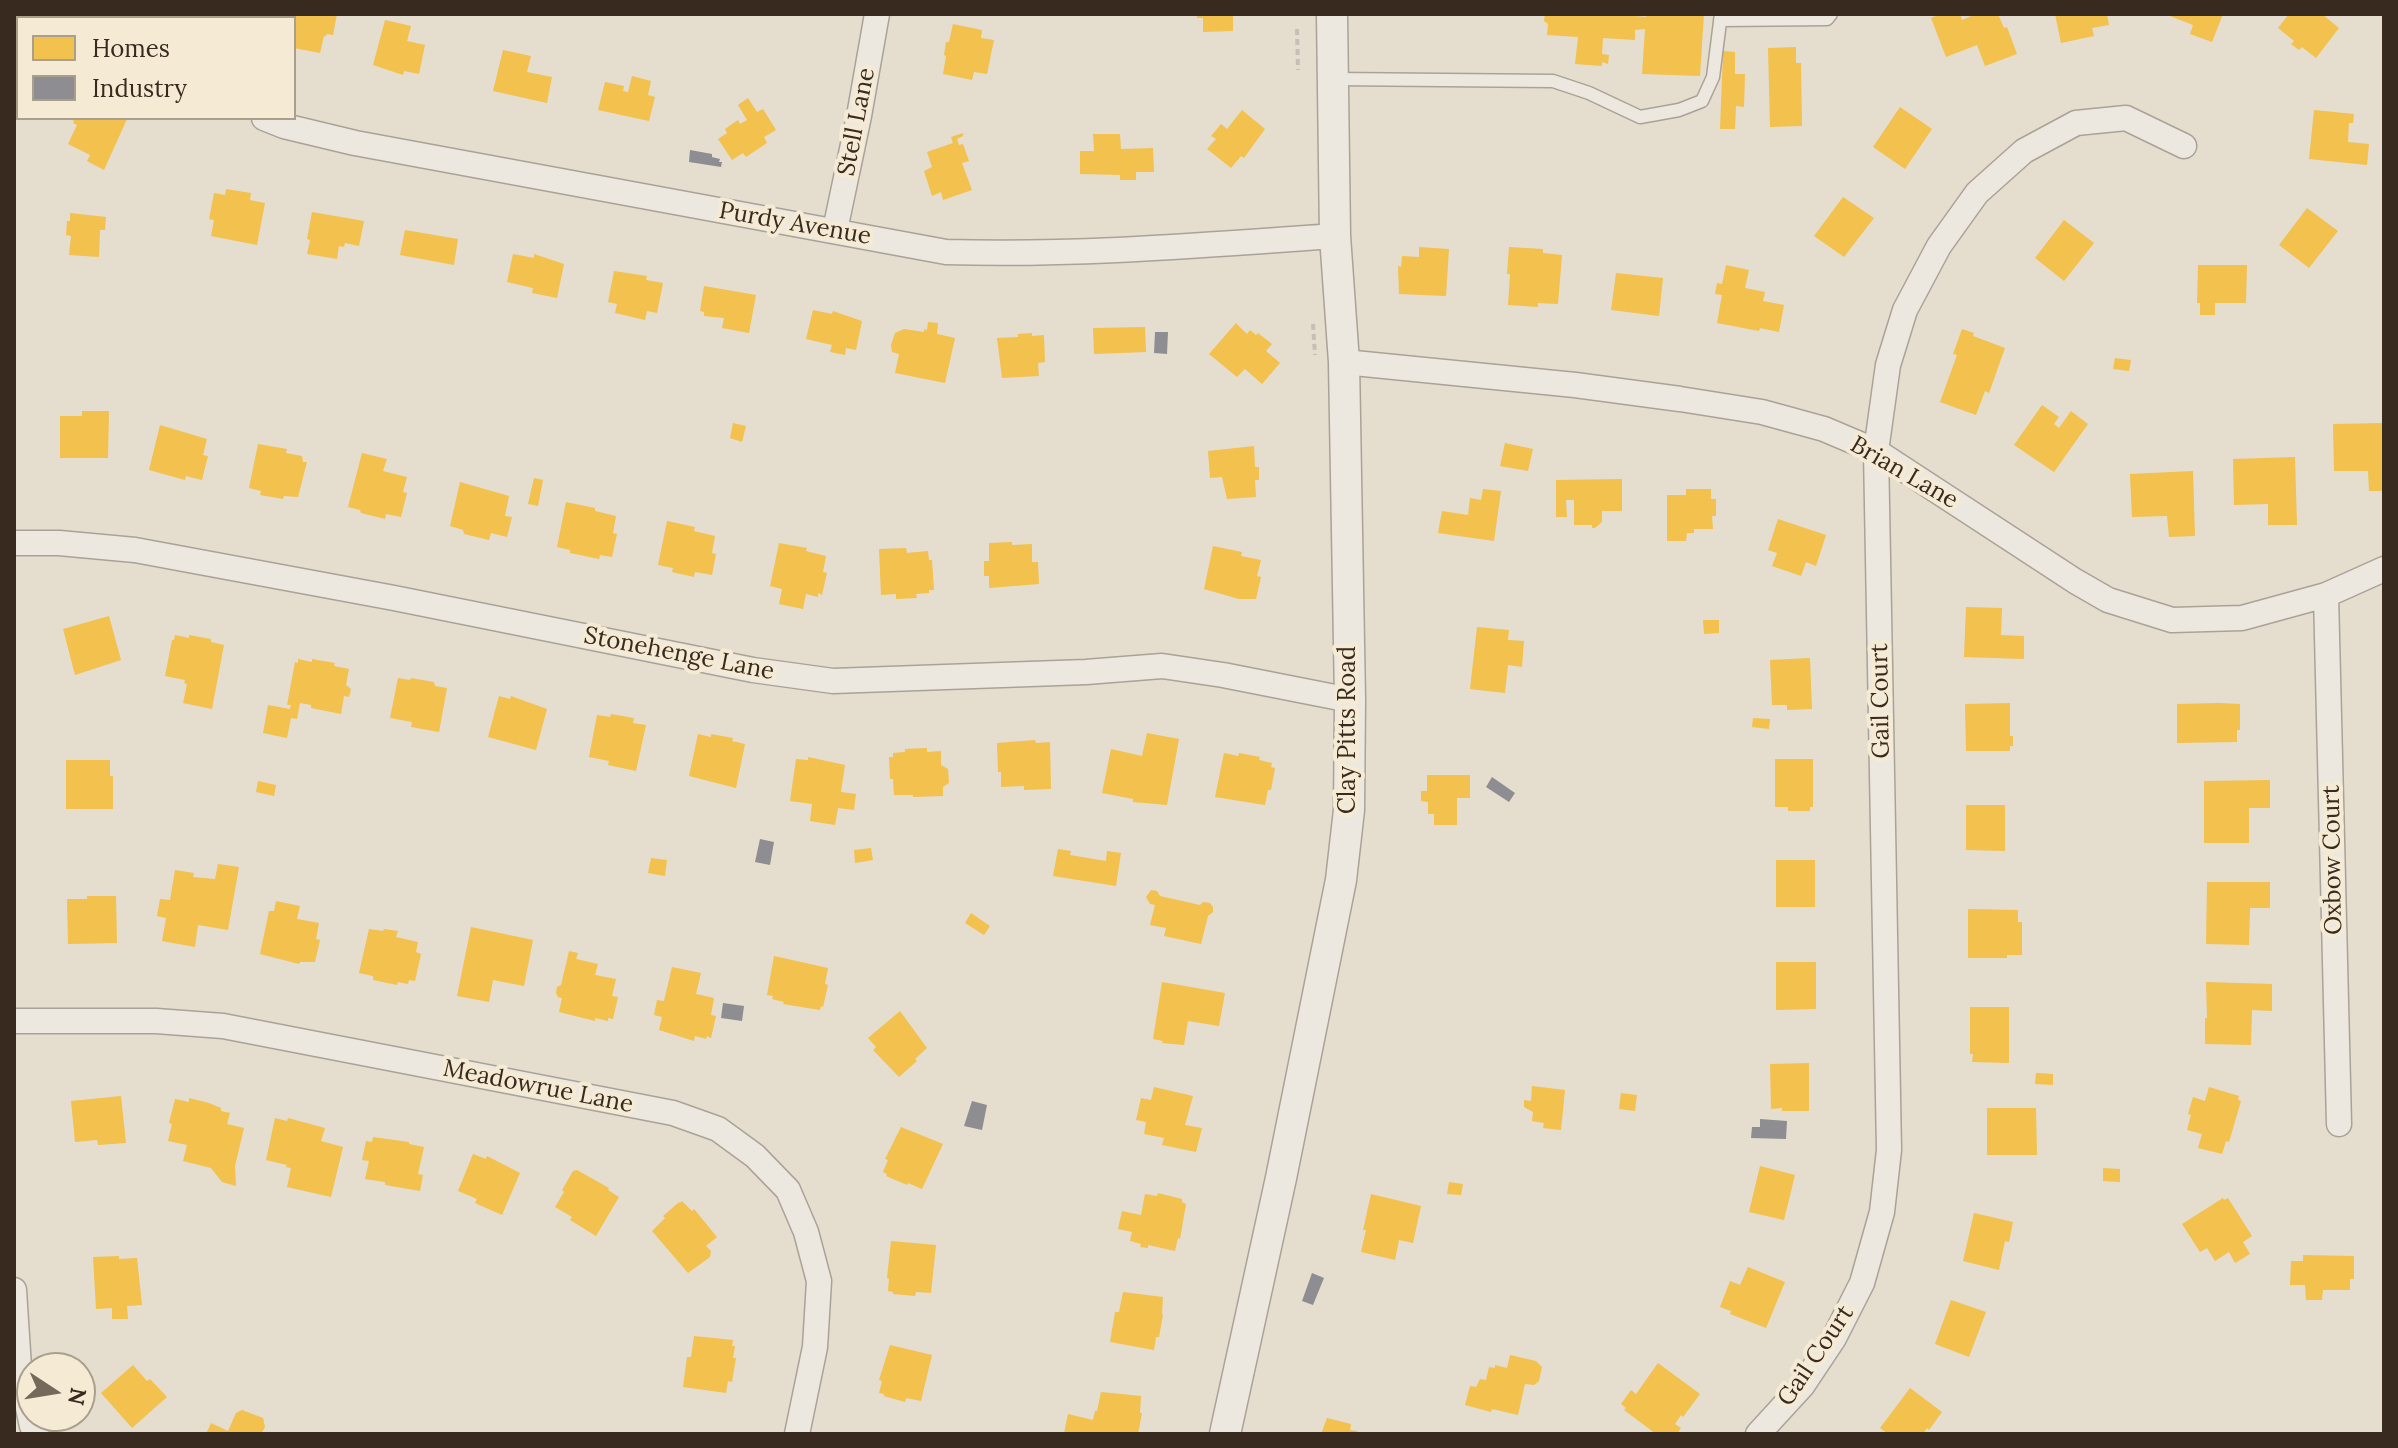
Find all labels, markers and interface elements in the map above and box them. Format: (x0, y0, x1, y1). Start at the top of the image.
legend (16, 16, 296, 120)
text: Homes (92, 33, 170, 64)
street label: Stell Lane (832, 65, 882, 179)
text: Industry (92, 73, 187, 104)
street label: Purdy Avenue (717, 196, 873, 252)
street label: Brian Lane (1845, 431, 1963, 515)
street label: Stonehenge Lane (581, 621, 777, 687)
street label: Gail Court (1866, 643, 1896, 759)
street label: Clay Pitts Road (1334, 646, 1362, 814)
street label: Oxbow Court (2317, 785, 2349, 935)
street label: Meadowrue Lane (441, 1054, 635, 1120)
street label: Gail Court (1772, 1300, 1860, 1412)
north arrow (16, 1352, 96, 1432)
text: N (62, 1385, 93, 1408)

